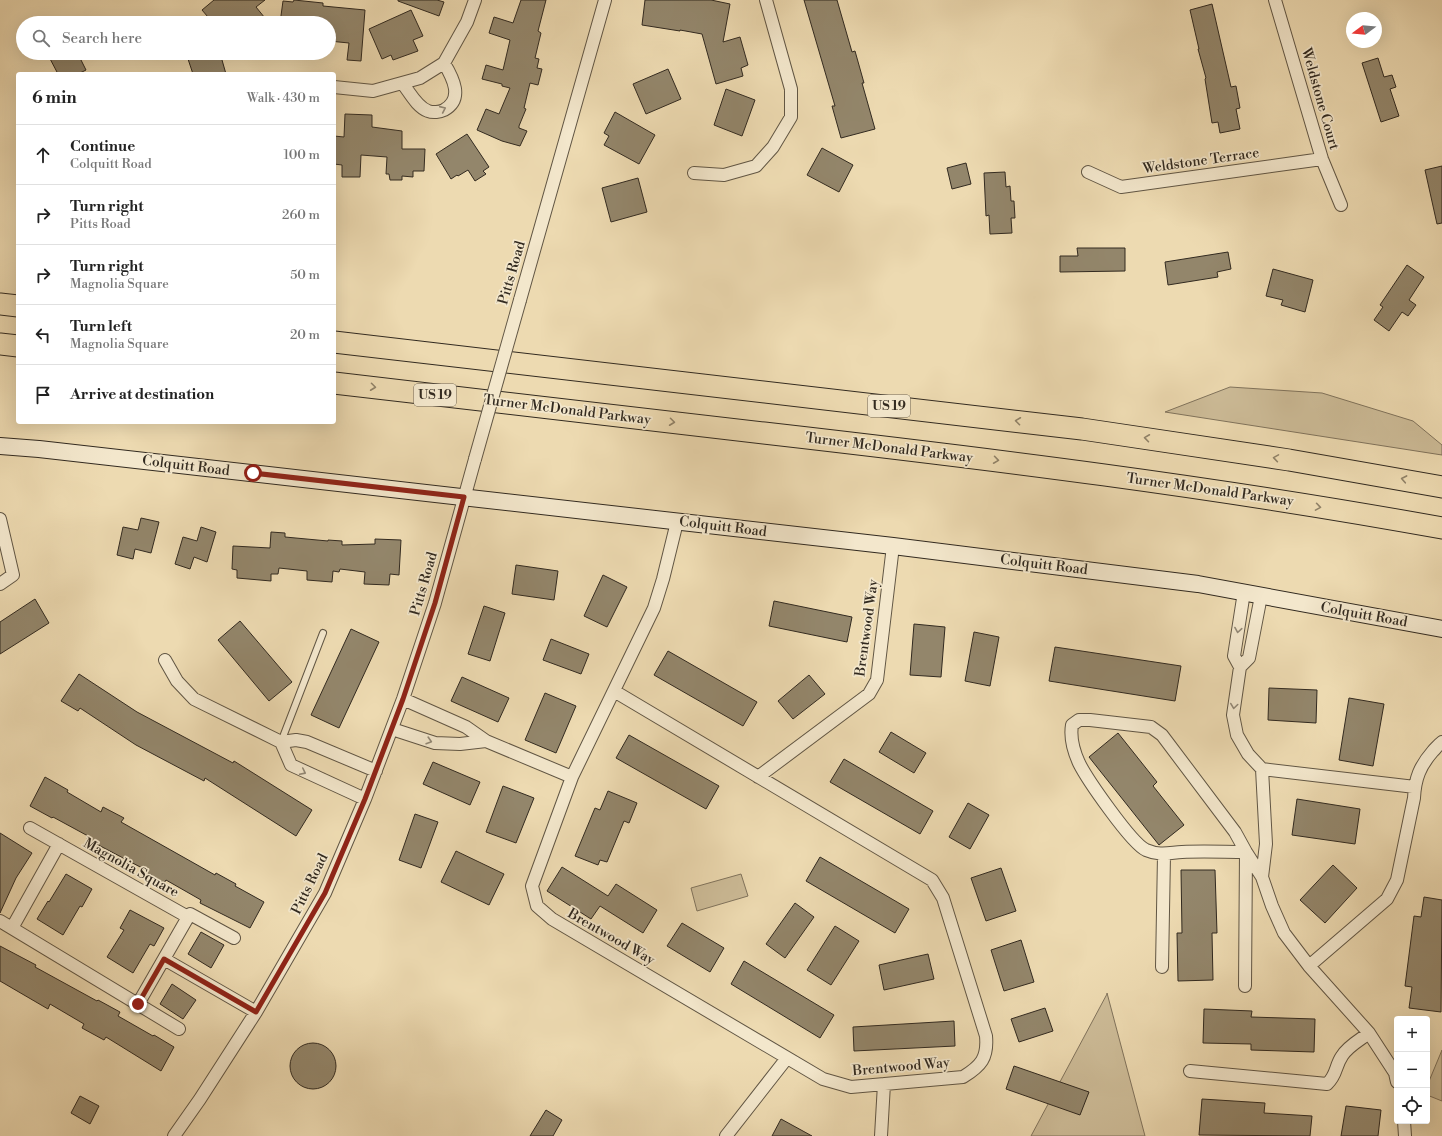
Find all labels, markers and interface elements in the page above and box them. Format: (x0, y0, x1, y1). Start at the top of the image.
north arrow (1346, 12, 1382, 48)
search box (16, 16, 336, 60)
icon: search (30, 27, 52, 49)
text: Search here (62, 29, 142, 48)
street label: Weldstone Court (1297, 45, 1343, 152)
text: 6 min (32, 87, 77, 109)
text: Walk · 430 m (247, 90, 320, 106)
one-way arrow (438, 106, 446, 114)
text: Continue (70, 137, 135, 156)
icon: ahead (32, 144, 54, 166)
street label: Weldstone Terrace (1141, 144, 1260, 178)
text: 100 m (284, 147, 320, 163)
text: Colquitt Road (70, 156, 152, 172)
text: Turn right (70, 197, 144, 216)
icon: right (32, 204, 54, 226)
text: 260 m (282, 207, 320, 223)
text: Pitts Road (70, 216, 131, 232)
street label: Pitts Road (494, 239, 530, 307)
text: Turn right (70, 257, 144, 276)
icon: right (32, 264, 54, 286)
text: 50 m (290, 267, 320, 283)
text: Magnolia Square (70, 276, 169, 292)
text: Turn left (70, 317, 132, 336)
icon: left (32, 324, 54, 346)
text: 20 m (290, 327, 320, 343)
text: Magnolia Square (70, 336, 169, 352)
one-way arrow (370, 383, 376, 392)
icon: arrive (32, 384, 54, 406)
road number: US 19 (414, 384, 456, 406)
text: Arrive at destination (70, 385, 214, 404)
street label: Turner McDonald Parkway (482, 391, 652, 429)
road number: US 19 (868, 395, 910, 417)
one-way arrow (669, 417, 675, 426)
one-way arrow (1015, 417, 1021, 426)
street label: Turner McDonald Parkway (804, 429, 974, 467)
one-way arrow (1144, 434, 1150, 443)
street label: Colquitt Road (141, 452, 231, 480)
one-way arrow (1272, 454, 1279, 463)
one-way arrow (993, 455, 999, 464)
route start (244, 464, 262, 482)
street label: Turner McDonald Parkway (1125, 469, 1295, 511)
one-way arrow (1401, 476, 1407, 484)
one-way arrow (1315, 502, 1321, 510)
street label: Colquitt Road (678, 513, 768, 541)
street label: Pitts Road (406, 550, 442, 618)
street label: Colquitt Road (999, 551, 1089, 579)
street label: Brentwood Way (851, 578, 883, 679)
street label: Colquitt Road (1319, 598, 1409, 632)
one-way arrow (1234, 627, 1243, 634)
one-way arrow (1230, 703, 1239, 709)
one-way arrow (425, 736, 432, 745)
one-way arrow (299, 767, 307, 775)
street label: Magnolia Square (80, 834, 182, 902)
street label: Pitts Road (288, 851, 332, 917)
street label: Brentwood Way (563, 904, 658, 969)
route end (129, 995, 147, 1013)
map controls (1394, 1016, 1430, 1124)
button: + (1394, 1016, 1430, 1052)
button: − (1394, 1052, 1430, 1088)
street label: Brentwood Way (851, 1054, 951, 1080)
button: locate (1394, 1088, 1430, 1124)

